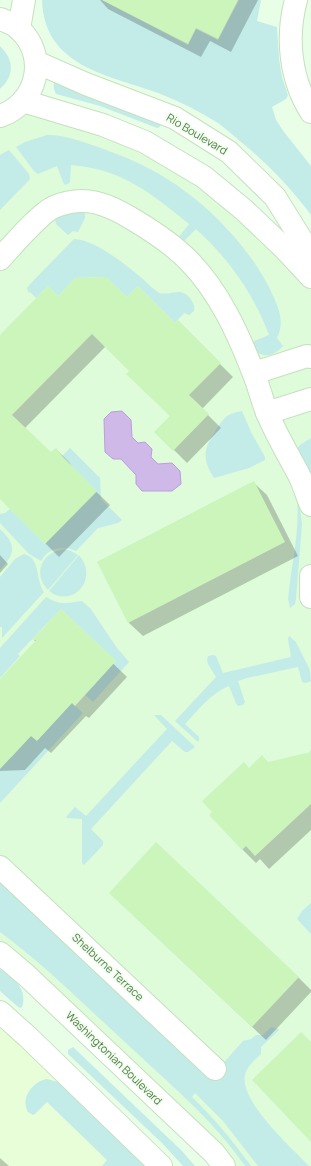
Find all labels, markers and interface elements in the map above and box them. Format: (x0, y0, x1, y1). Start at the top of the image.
street label: Rio Boulevard (164, 109, 230, 158)
street label: Shelburne Terrace (69, 930, 148, 1004)
street label: Washingtonian Boulevard (63, 1008, 166, 1108)

